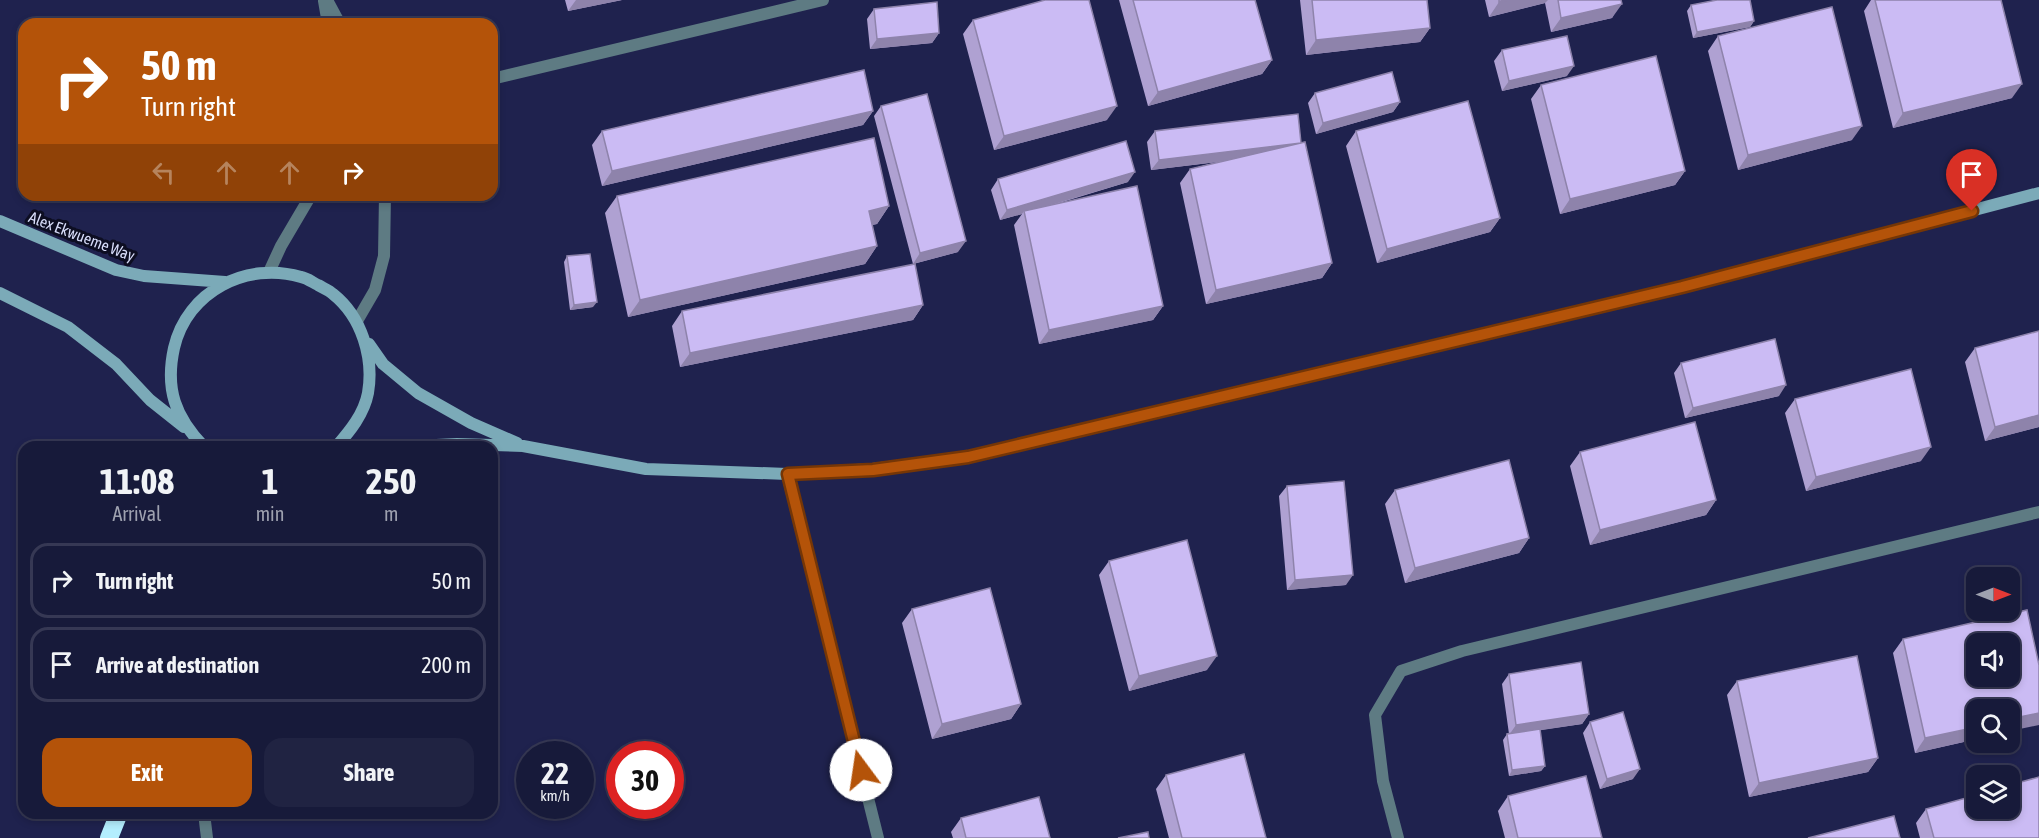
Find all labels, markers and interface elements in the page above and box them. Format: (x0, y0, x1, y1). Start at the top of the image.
text: 50 m (141, 41, 216, 89)
icon: right (42, 42, 120, 120)
text: Turn right (141, 91, 236, 122)
pin (1946, 149, 1997, 211)
icon: left (147, 156, 180, 189)
icon: ahead (210, 156, 243, 189)
icon: ahead (273, 156, 306, 189)
icon: right (336, 156, 369, 189)
icon: arrive (1955, 158, 1988, 191)
street label: Alex Ekwueme Way (26, 207, 138, 266)
text: 11:08 (99, 460, 174, 502)
text: 1 (262, 460, 278, 502)
text: 250 (366, 460, 417, 502)
text: Arrival (112, 502, 161, 525)
text: min (256, 502, 284, 525)
text: m (384, 502, 398, 525)
icon: right (45, 564, 78, 597)
north arrow (1966, 567, 2020, 621)
map controls (1966, 567, 2020, 819)
text: Turn right (96, 568, 173, 594)
text: 50 m (431, 568, 471, 594)
button: sound (1966, 633, 2020, 687)
icon: arrive (45, 648, 78, 681)
text: Arrive at destination (96, 652, 259, 678)
text: 200 m (421, 652, 471, 678)
button: search (1966, 699, 2020, 753)
button: Exit (42, 738, 252, 807)
button: Share (264, 738, 474, 807)
position arrow (829, 738, 893, 802)
speed limit sign: 30 (606, 741, 684, 819)
text: 22 (541, 756, 569, 790)
button: layers (1966, 765, 2020, 819)
text: km/h (540, 787, 570, 804)

